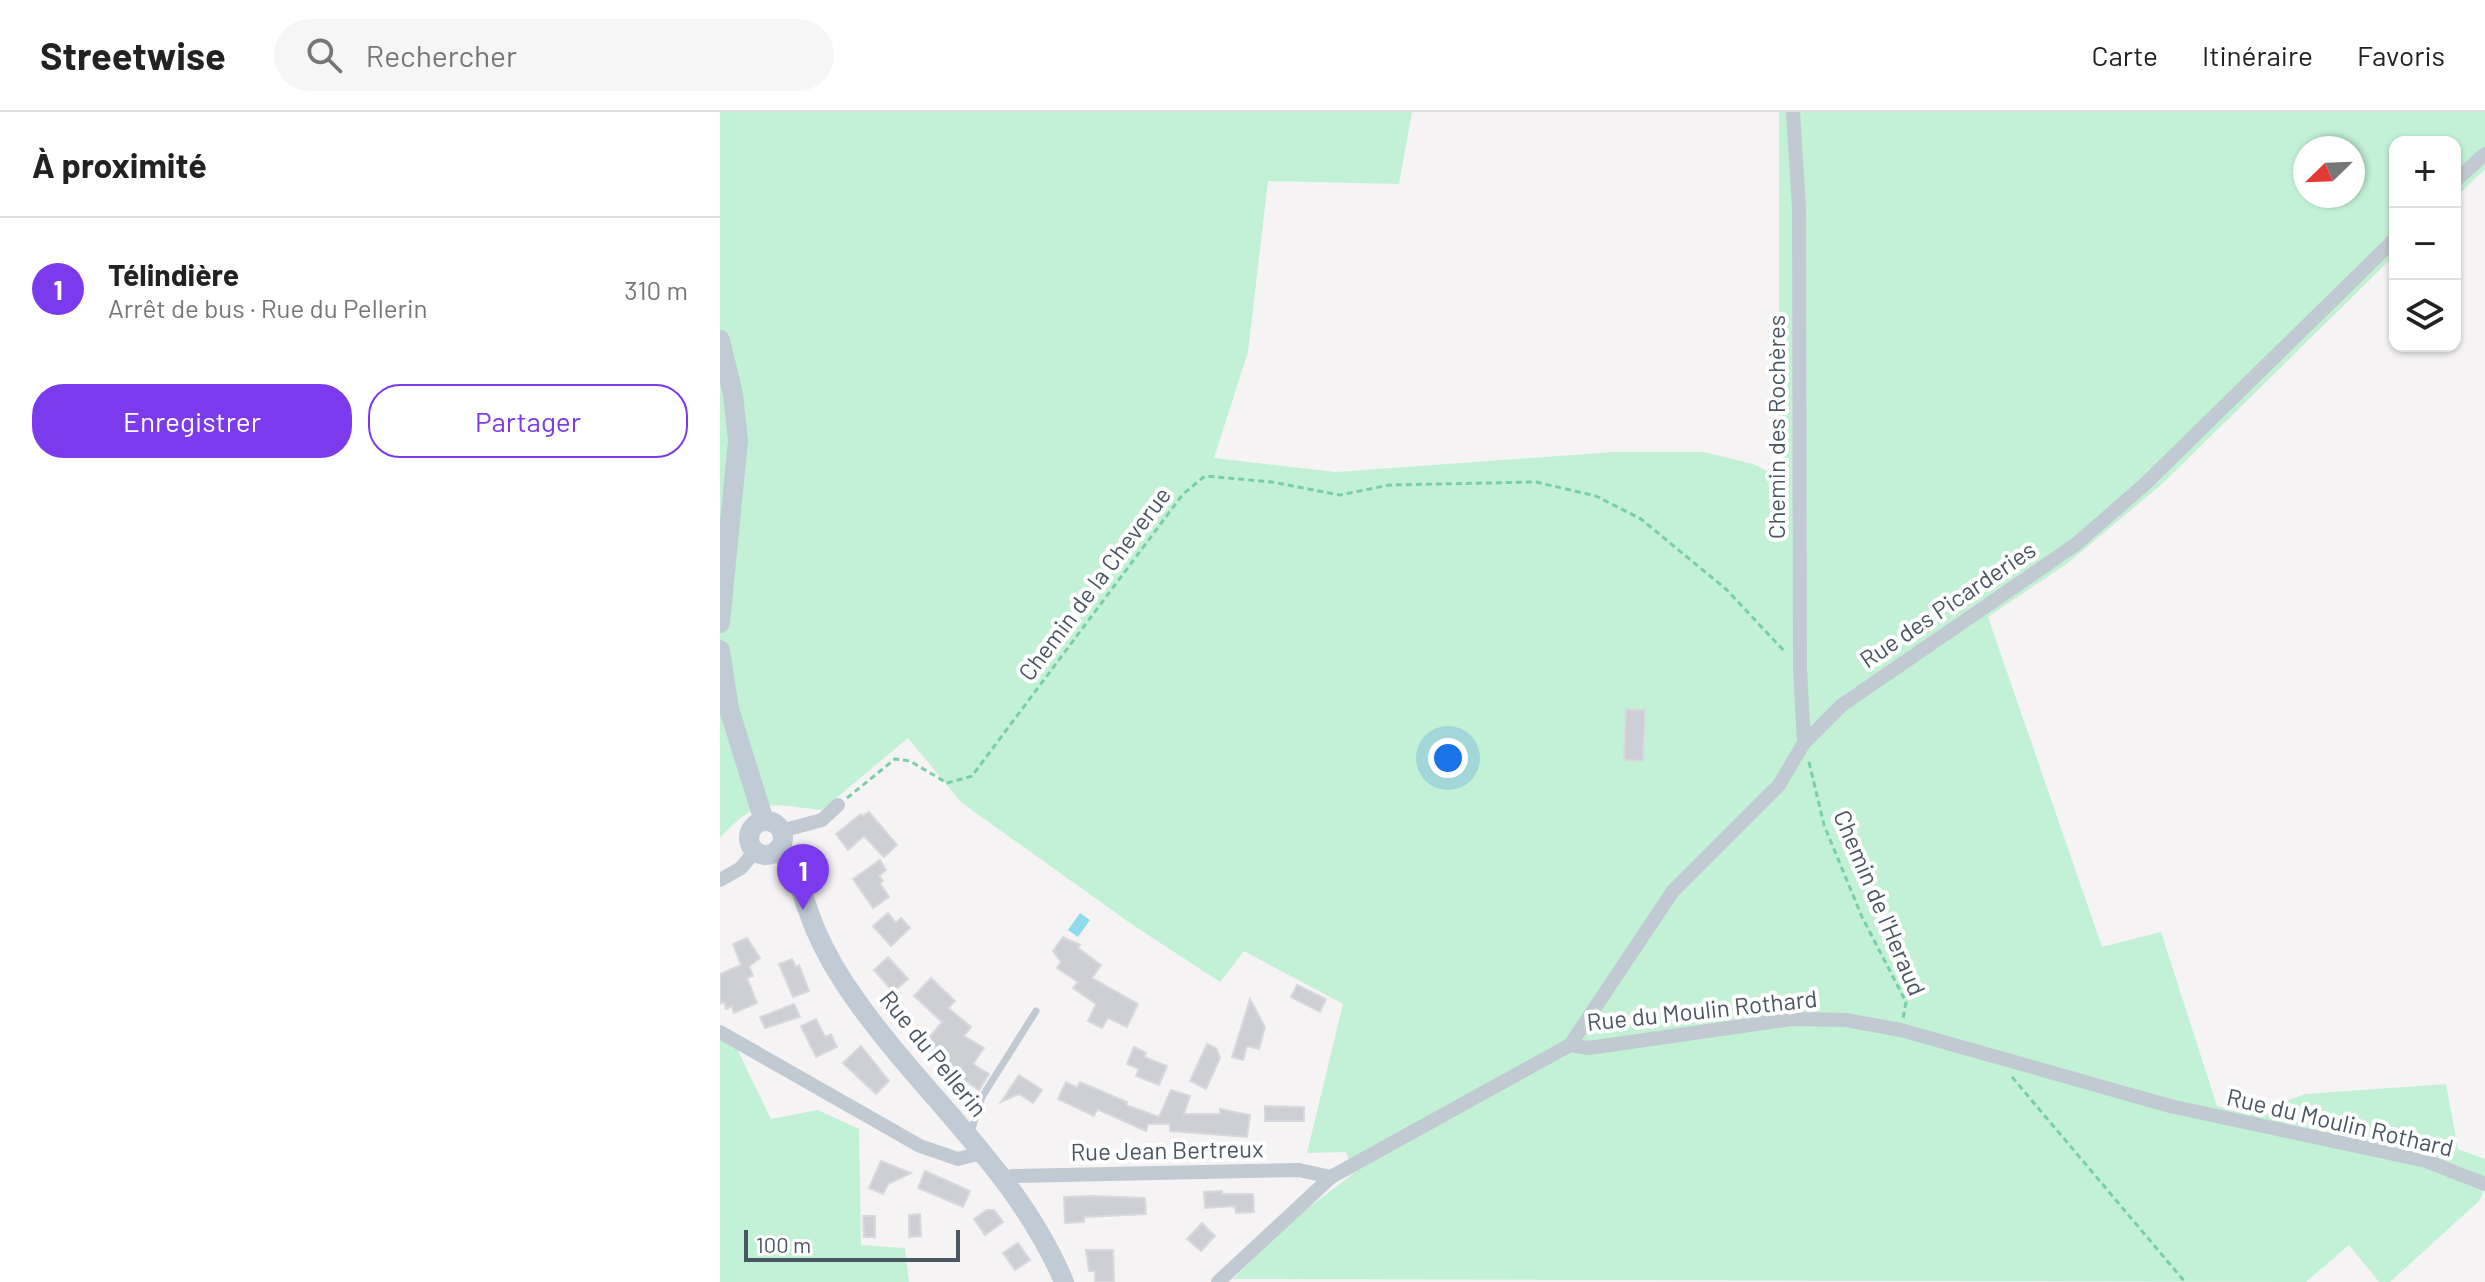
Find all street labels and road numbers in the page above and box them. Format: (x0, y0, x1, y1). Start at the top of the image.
street label: Chemin des Rochères (1761, 315, 1790, 539)
street label: Chemin de la Cheverue (1011, 480, 1176, 686)
street label: Rue des Picarderies (1854, 534, 2041, 673)
street label: Chemin de l'Heraud (1828, 805, 1933, 999)
street label: Rue du Moulin Rothard (1585, 983, 1819, 1036)
street label: Rue du Pellerin (874, 984, 994, 1122)
street label: Rue du Moulin Rothard (2224, 1081, 2456, 1162)
street label: Rue Jean Bertreux (1070, 1133, 1264, 1166)

